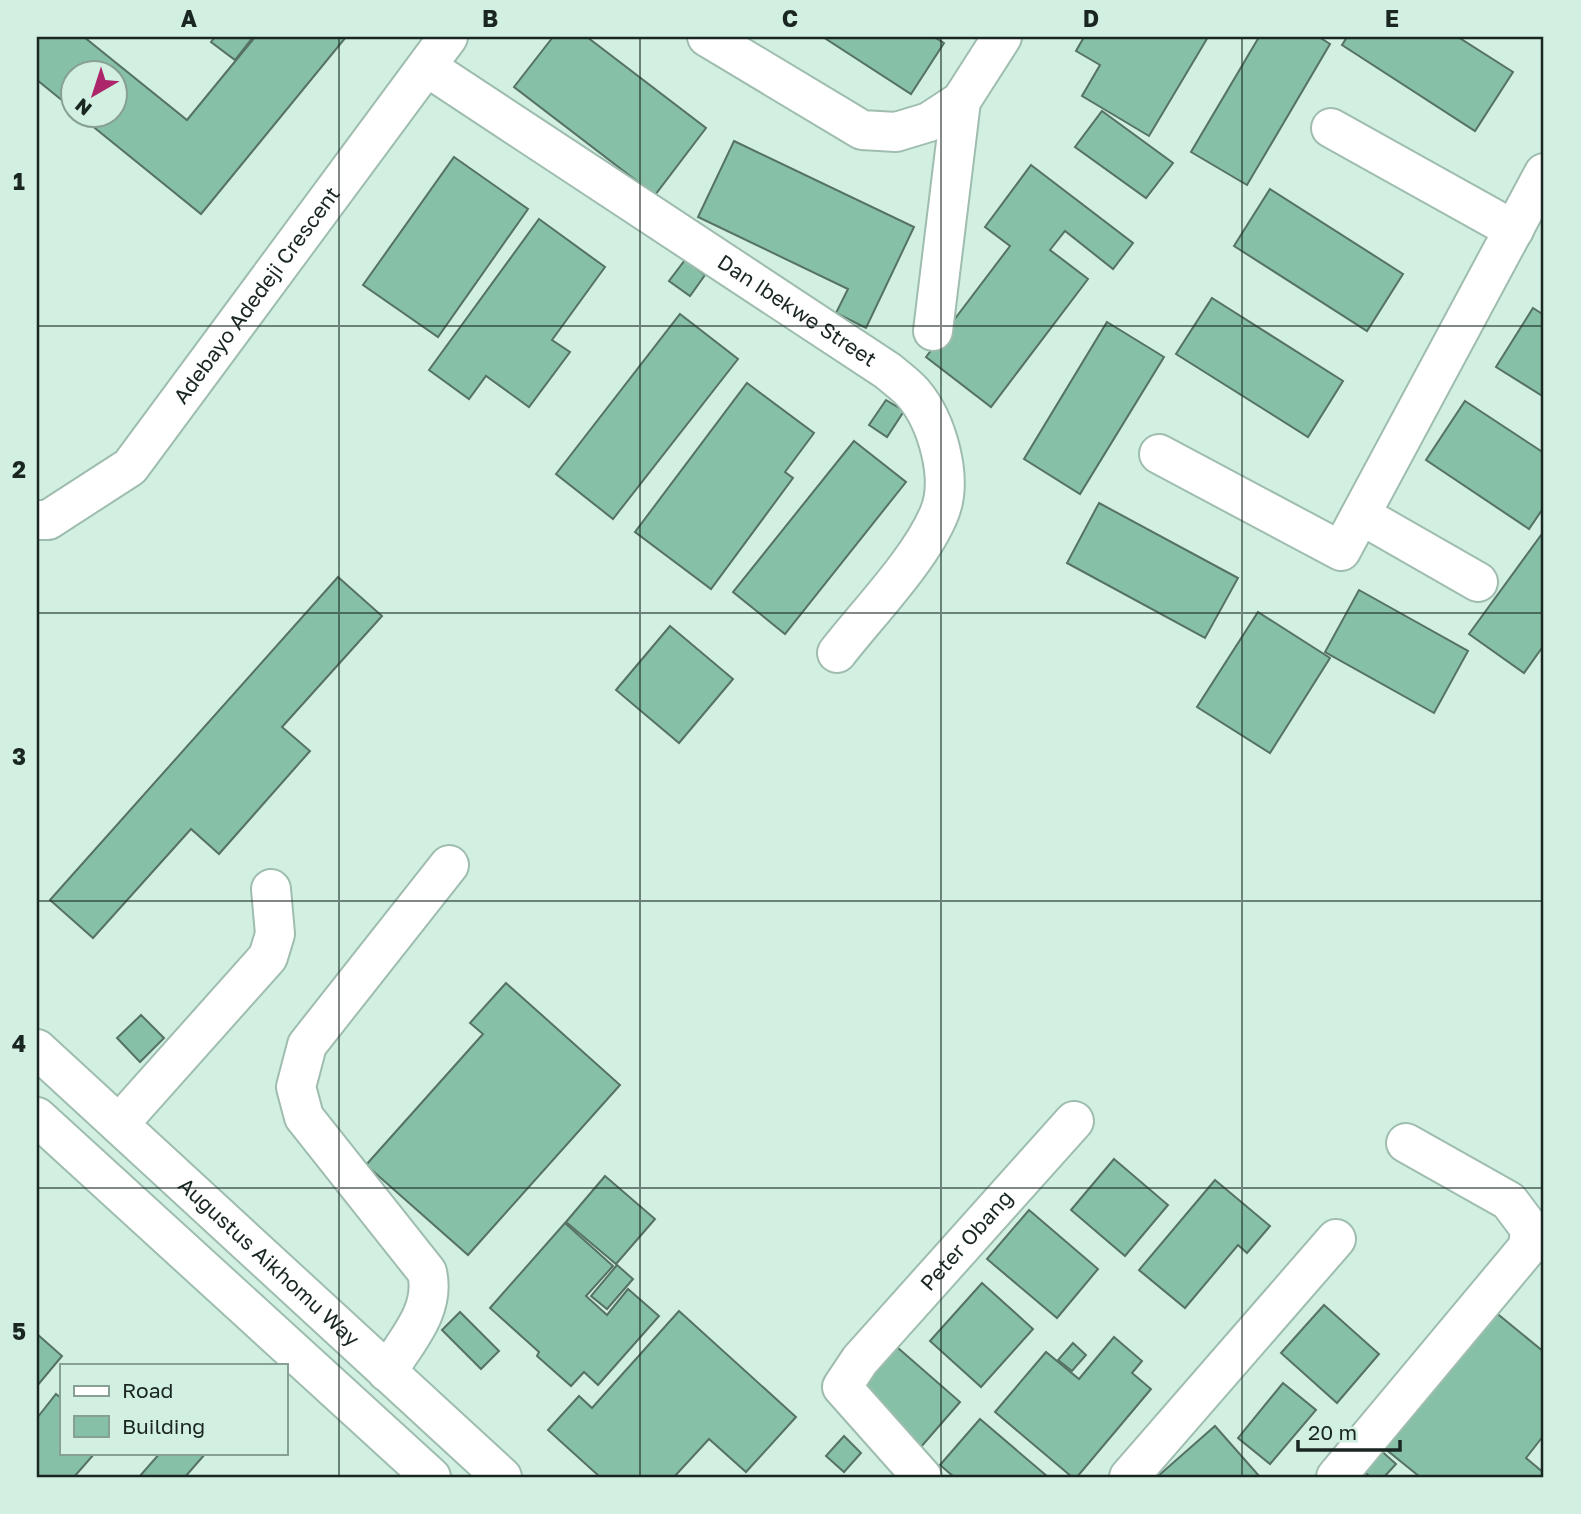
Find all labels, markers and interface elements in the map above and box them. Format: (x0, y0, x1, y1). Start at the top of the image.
text: A (181, 4, 198, 32)
text: B (482, 4, 498, 32)
text: C (782, 4, 798, 32)
text: D (1083, 4, 1099, 32)
text: E (1385, 4, 1399, 32)
north arrow (60, 60, 130, 130)
text: N (70, 94, 96, 121)
text: 1 (13, 167, 25, 195)
street label: Adebayo Adedeji Crescent (167, 181, 345, 409)
street label: Dan Ibekwe Street (713, 248, 882, 372)
text: 2 (12, 455, 26, 483)
text: 3 (12, 742, 26, 770)
text: 4 (12, 1029, 26, 1057)
street label: Augustus Aikhomu Way (173, 1172, 366, 1352)
street label: Peter Obang (914, 1184, 1018, 1296)
text: 5 (12, 1317, 26, 1345)
legend (60, 1364, 287, 1454)
text: Road (122, 1377, 173, 1403)
scale bar (1298, 1409, 1399, 1453)
text: Building (122, 1413, 205, 1439)
text: 20 m (1308, 1419, 1357, 1445)

